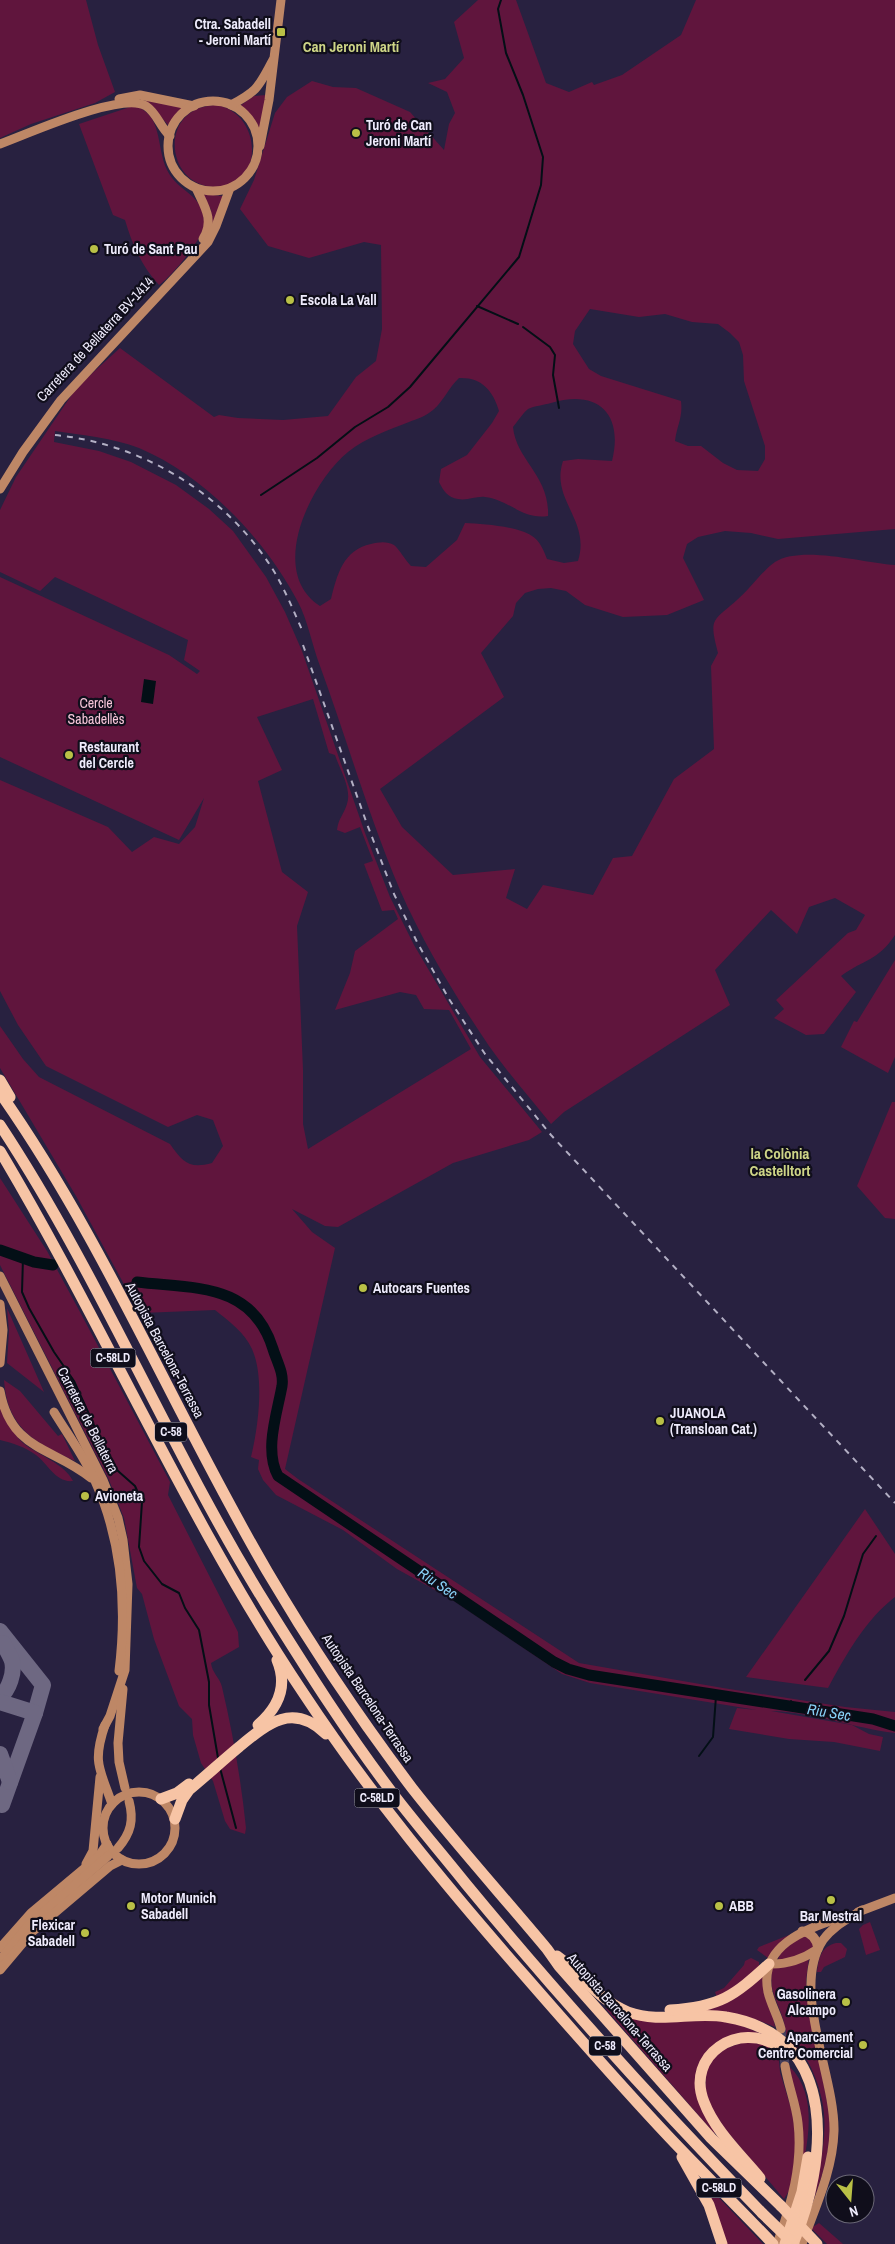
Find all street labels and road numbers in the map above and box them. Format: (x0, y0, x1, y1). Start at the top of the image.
street label: Carretera de Bellaterra BV-1414 (32, 272, 158, 405)
street label: Autopista Barcelona-Terrassa (121, 1278, 209, 1422)
road number: C-58LD (90, 1349, 136, 1368)
street label: Carretera de Bellaterra (53, 1364, 123, 1477)
road number: C-58 (155, 1422, 187, 1441)
street label: Autopista Barcelona-Terrassa (318, 1629, 418, 1766)
road number: C-58LD (354, 1789, 400, 1808)
street label: Autopista Barcelona-Terrassa (563, 1948, 677, 2075)
road number: C-58 (589, 2036, 621, 2056)
road number: C-58LD (696, 2178, 742, 2198)

